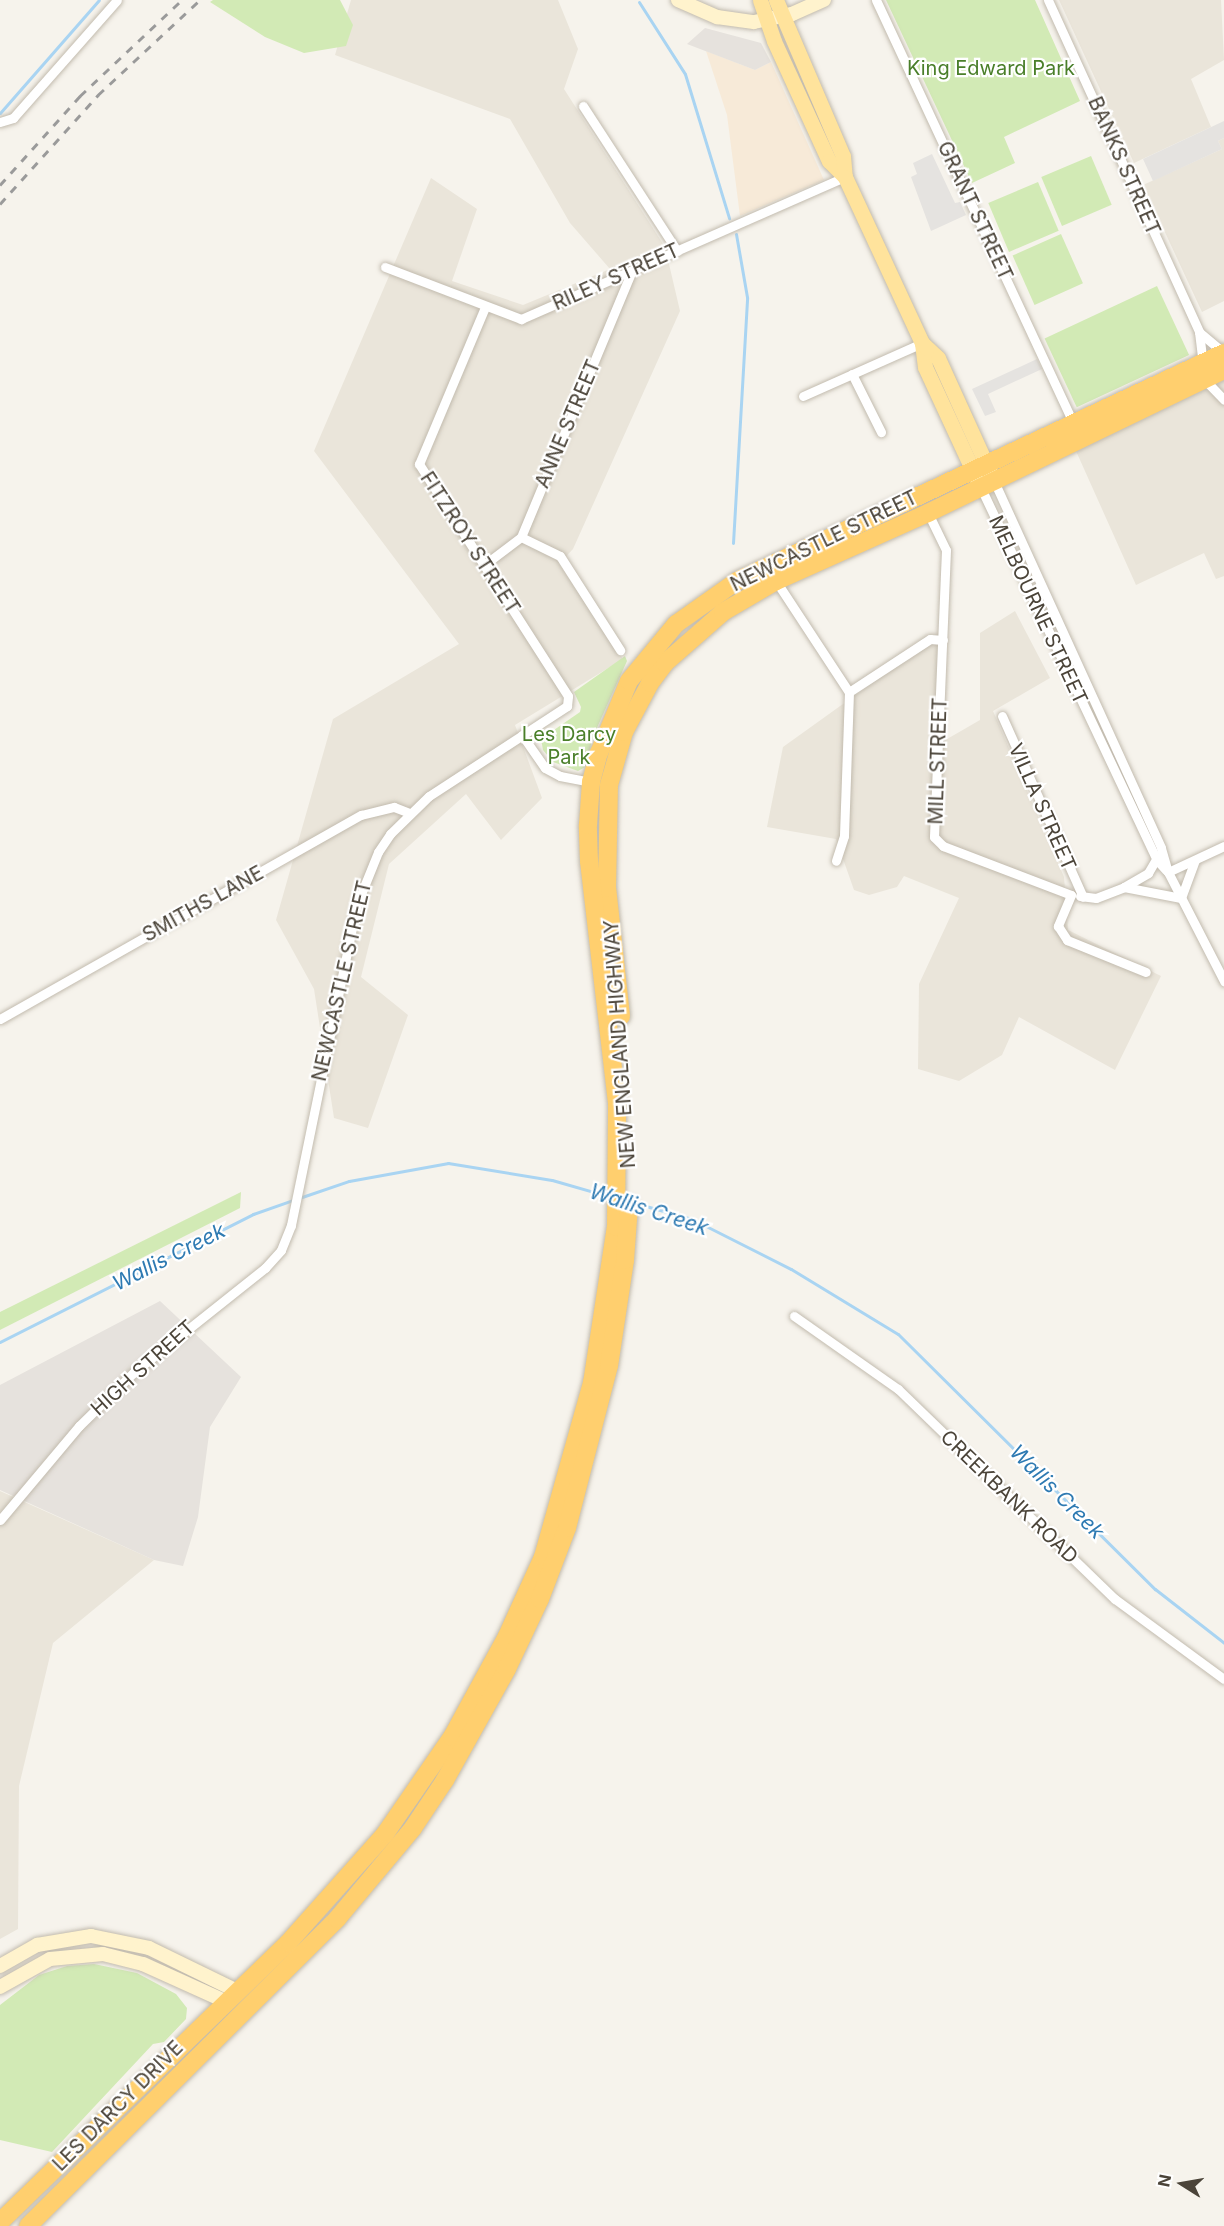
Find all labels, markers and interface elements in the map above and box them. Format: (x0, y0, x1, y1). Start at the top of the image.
park label: King Edward Park (907, 56, 1075, 80)
street label: BANKS STREET (1083, 93, 1165, 239)
street label: GRANT STREET (932, 138, 1018, 284)
street label: RILEY STREET (549, 238, 683, 316)
street label: ANNE STREET (530, 356, 606, 492)
street label: FITZROY STREET (415, 467, 525, 619)
street label: NEWCASTLE STREET (727, 485, 921, 597)
street label: MELBOURNE STREET (984, 512, 1092, 708)
street label: MILL STREET (924, 697, 952, 825)
park label: Les Darcy Park (522, 723, 616, 770)
street label: VILLA STREET (1003, 740, 1081, 874)
street label: SMITHS LANE (138, 861, 268, 947)
street label: NEWCASTLE STREET (307, 878, 377, 1084)
street label: NEW ENGLAND HIGHWAY (599, 919, 641, 1169)
water label: Wallis Creek (586, 1179, 712, 1241)
water label: Wallis Creek (108, 1218, 230, 1296)
street label: HIGH STREET (86, 1315, 200, 1421)
street label: CREEKBANK ROAD (935, 1425, 1083, 1569)
water label: Wallis Creek (1004, 1439, 1110, 1545)
street label: LES DARCY DRIVE (48, 2036, 188, 2176)
north arrow (1152, 2154, 1212, 2214)
text: N (1153, 2173, 1175, 2188)

